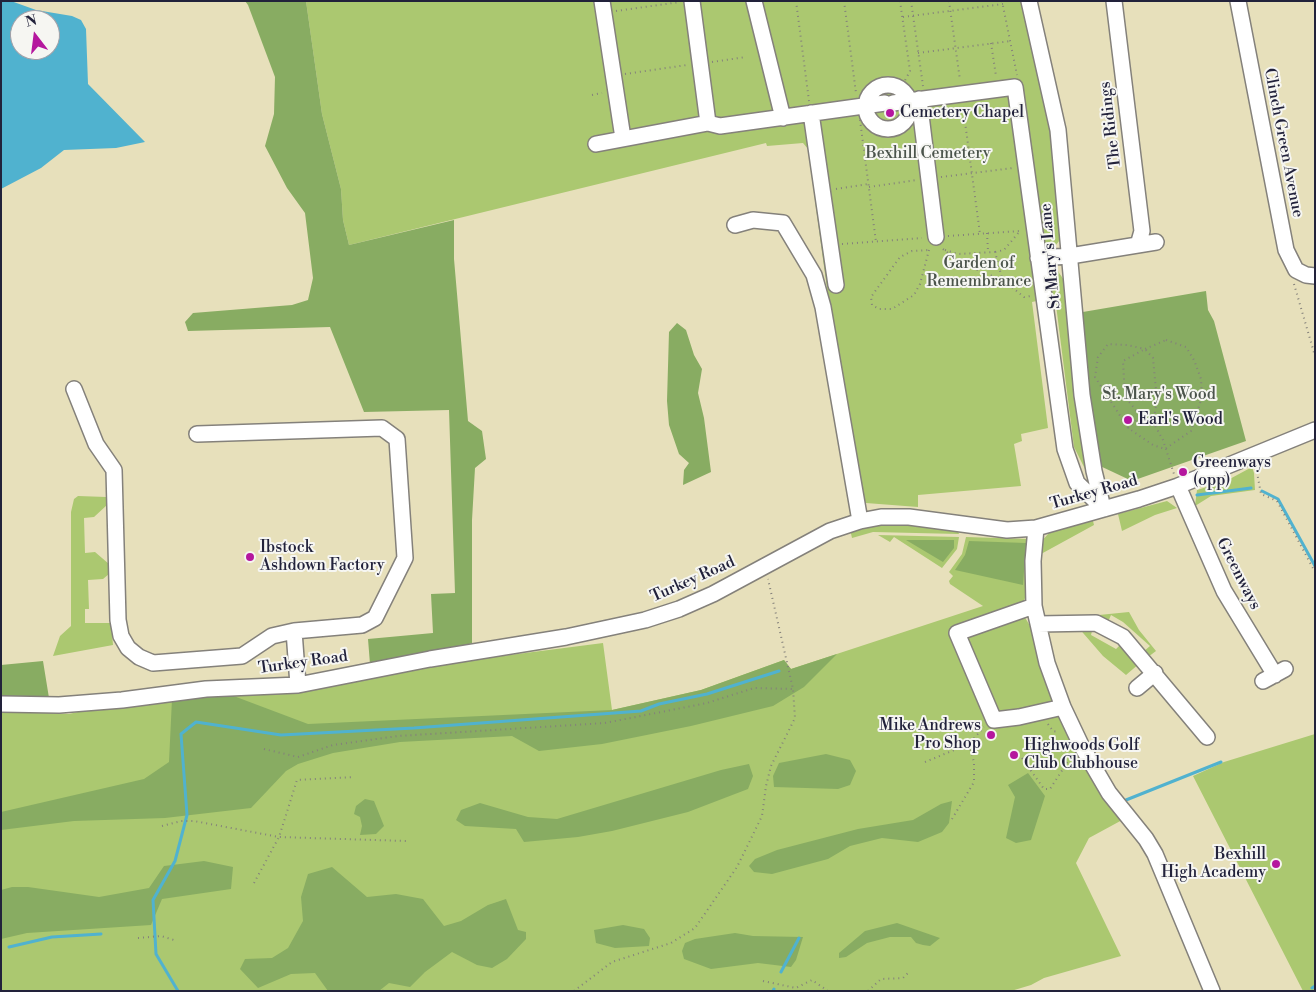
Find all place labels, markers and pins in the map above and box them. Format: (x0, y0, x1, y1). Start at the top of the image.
place label: Cemetery Chapel (900, 103, 1024, 123)
marker: Cemetery Chapel (884, 107, 896, 119)
place label: Earl's Wood (1138, 410, 1223, 430)
marker: Earl's Wood (1122, 414, 1134, 426)
place label: Greenways (opp) (1193, 453, 1271, 491)
marker: Greenways (opp) (1177, 466, 1189, 478)
place label: Ibstock Ashdown Factory (260, 538, 385, 576)
marker: Ibstock Ashdown Factory (244, 551, 256, 563)
place label: Mike Andrews Pro Shop (879, 716, 981, 754)
marker: Mike Andrews Pro Shop (985, 729, 997, 741)
place label: Highwoods Golf Club Clubhouse (1024, 736, 1139, 774)
marker: Highwoods Golf Club Clubhouse (1008, 749, 1020, 761)
place label: Bexhill High Academy (1161, 845, 1266, 883)
marker: Bexhill High Academy (1270, 858, 1282, 870)

